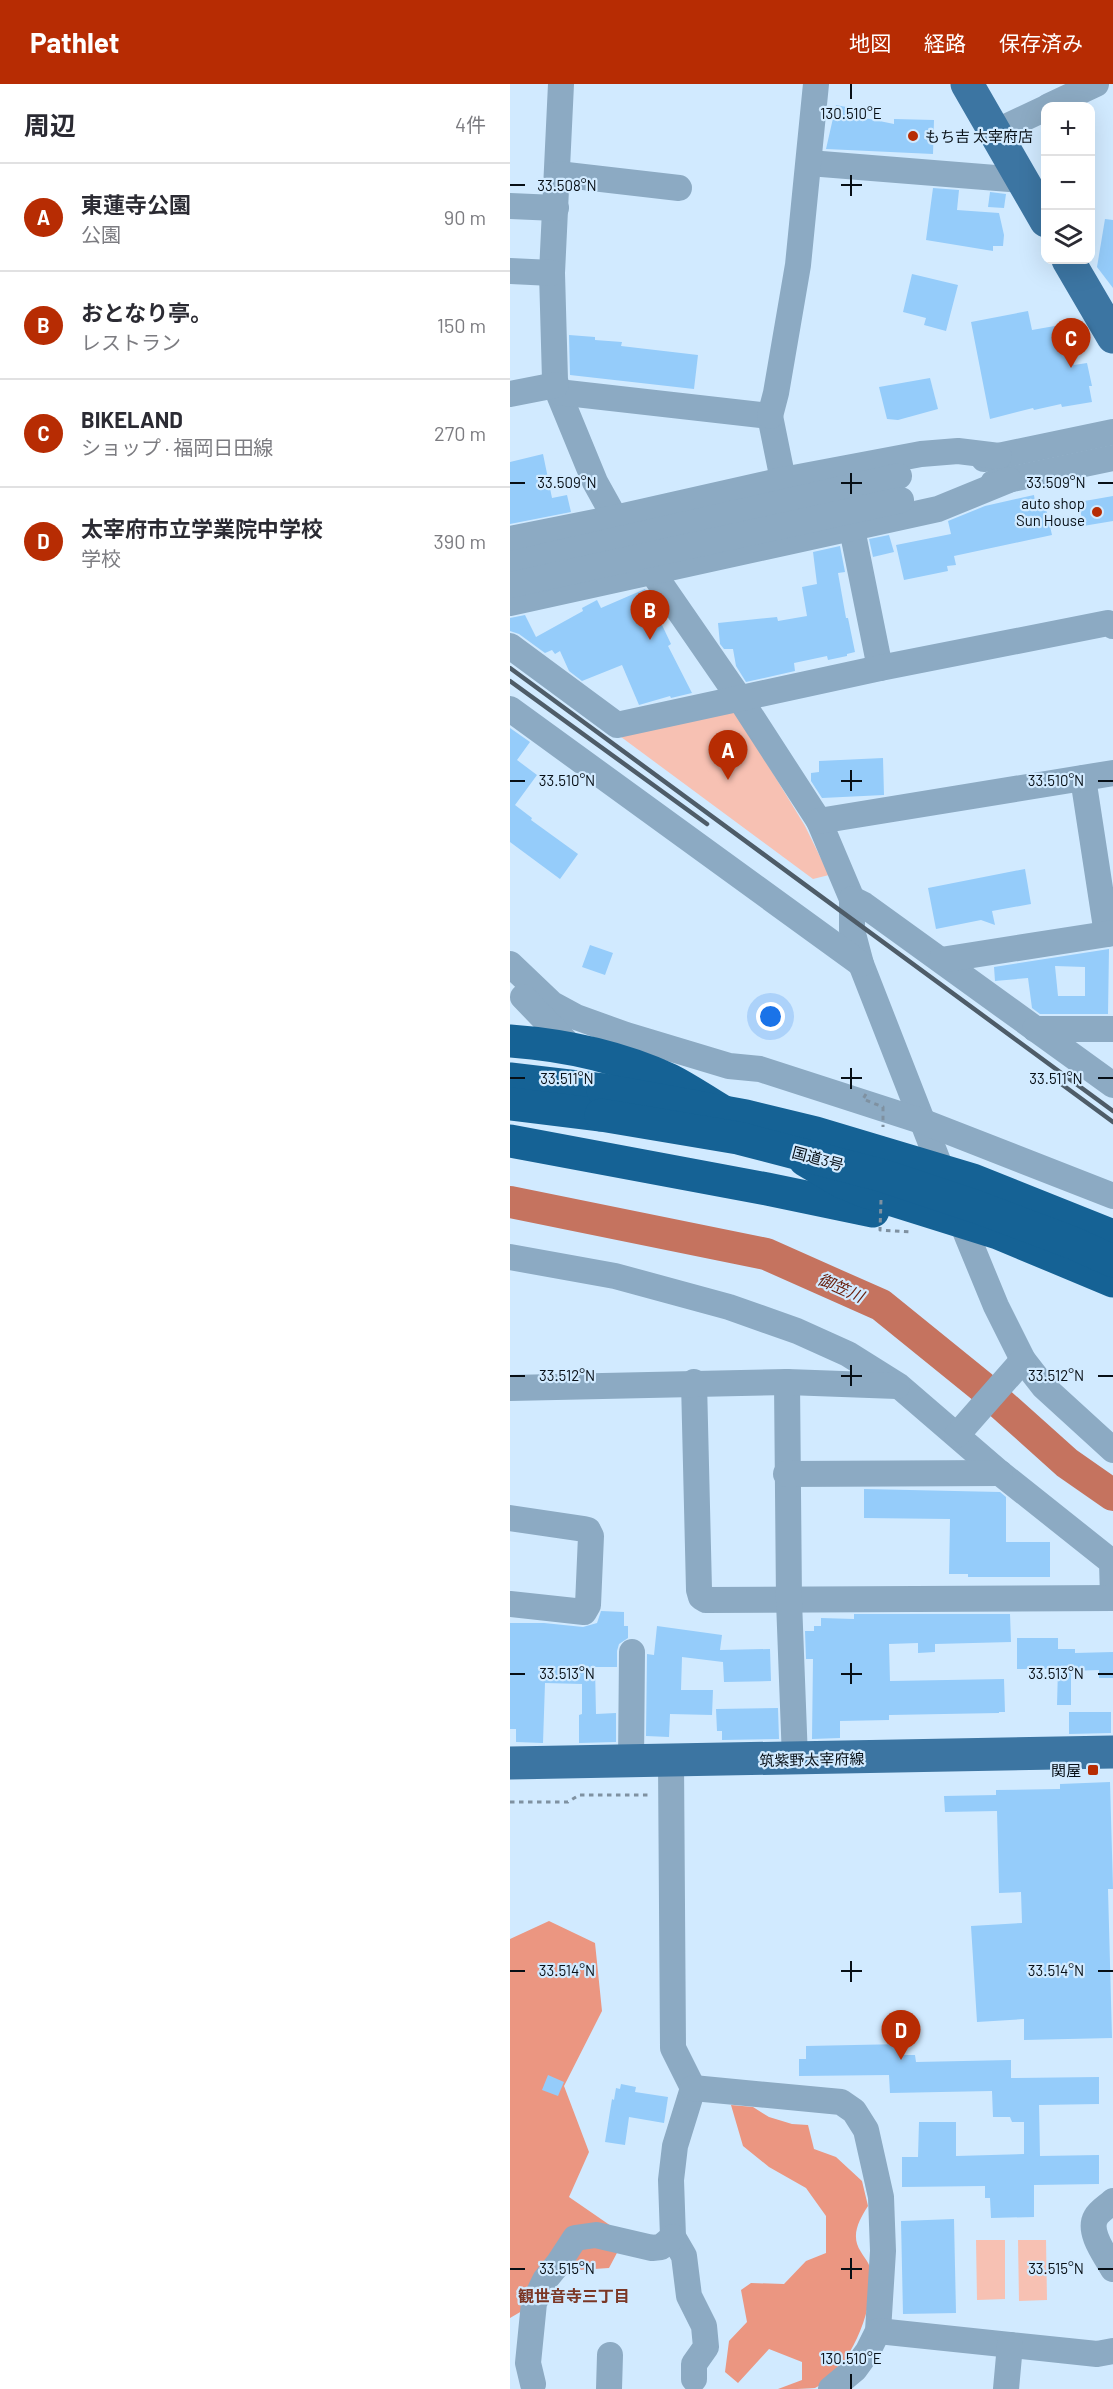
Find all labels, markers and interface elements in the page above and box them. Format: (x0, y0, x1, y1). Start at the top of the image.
text: Pathlet (30, 25, 119, 59)
text: 地図 (849, 30, 891, 55)
text: 経路 (924, 30, 966, 55)
text: 保存済み (999, 30, 1083, 55)
map controls (1041, 102, 1095, 264)
button: + (1041, 102, 1095, 156)
text: 130.510°E (820, 104, 882, 122)
text: 周辺 (24, 109, 76, 140)
text: 4件 (455, 112, 486, 136)
place label: もち吉 太宰府店 (925, 127, 1033, 145)
marker: もち吉 太宰府店 (906, 129, 920, 143)
button: − (1041, 156, 1095, 210)
text: 33.508°N (537, 176, 597, 194)
text: 東蓮寺公園 (81, 191, 191, 217)
text: A (37, 205, 50, 229)
text: 90 m (444, 205, 486, 229)
button: layers (1041, 210, 1095, 264)
text: 公園 (81, 222, 121, 246)
text: おとなり亭。 (81, 299, 212, 325)
text: B (37, 313, 50, 337)
text: 150 m (437, 313, 486, 337)
pin: C (1052, 318, 1090, 368)
text: レストラン (81, 330, 181, 354)
text: BIKELAND (81, 406, 183, 432)
text: C (37, 421, 50, 445)
text: 270 m (434, 421, 486, 445)
text: ショップ · 福岡日田線 (81, 435, 273, 459)
text: 33.509°N (537, 473, 597, 491)
text: 33.509°N (1026, 473, 1086, 491)
place label: auto shop Sun House (1016, 494, 1085, 529)
marker: auto shop Sun House (1090, 505, 1104, 519)
text: 太宰府市立学業院中学校 (81, 515, 323, 541)
text: D (37, 529, 50, 553)
text: 390 m (433, 529, 486, 553)
text: 学校 (81, 546, 121, 570)
pin: B (630, 590, 670, 640)
pin: A (708, 730, 748, 780)
text: 33.510°N (539, 771, 595, 789)
text: 33.510°N (1028, 771, 1084, 789)
your location (756, 1002, 785, 1031)
text: 33.511°N (540, 1069, 594, 1087)
text: 33.511°N (1029, 1069, 1083, 1087)
street label: 国道3号 (790, 1142, 846, 1174)
water label: 御笠川 (815, 1269, 869, 1306)
text: 33.512°N (539, 1366, 595, 1384)
text: 33.512°N (1028, 1366, 1084, 1384)
text: 33.513°N (539, 1664, 595, 1682)
text: 33.513°N (1028, 1664, 1084, 1682)
street label: 筑紫野太宰府線 (759, 1749, 865, 1769)
place label: 関屋 (1051, 1761, 1081, 1779)
marker: 関屋 (1086, 1763, 1100, 1777)
text: 33.514°N (539, 1961, 595, 1979)
text: 33.514°N (1028, 1961, 1084, 1979)
pin: D (882, 2010, 920, 2060)
text: 33.515°N (539, 2259, 595, 2277)
text: 33.515°N (1028, 2259, 1084, 2277)
district label: 観世音寺三丁目 (518, 2286, 630, 2305)
text: 130.510°E (820, 2349, 882, 2367)

